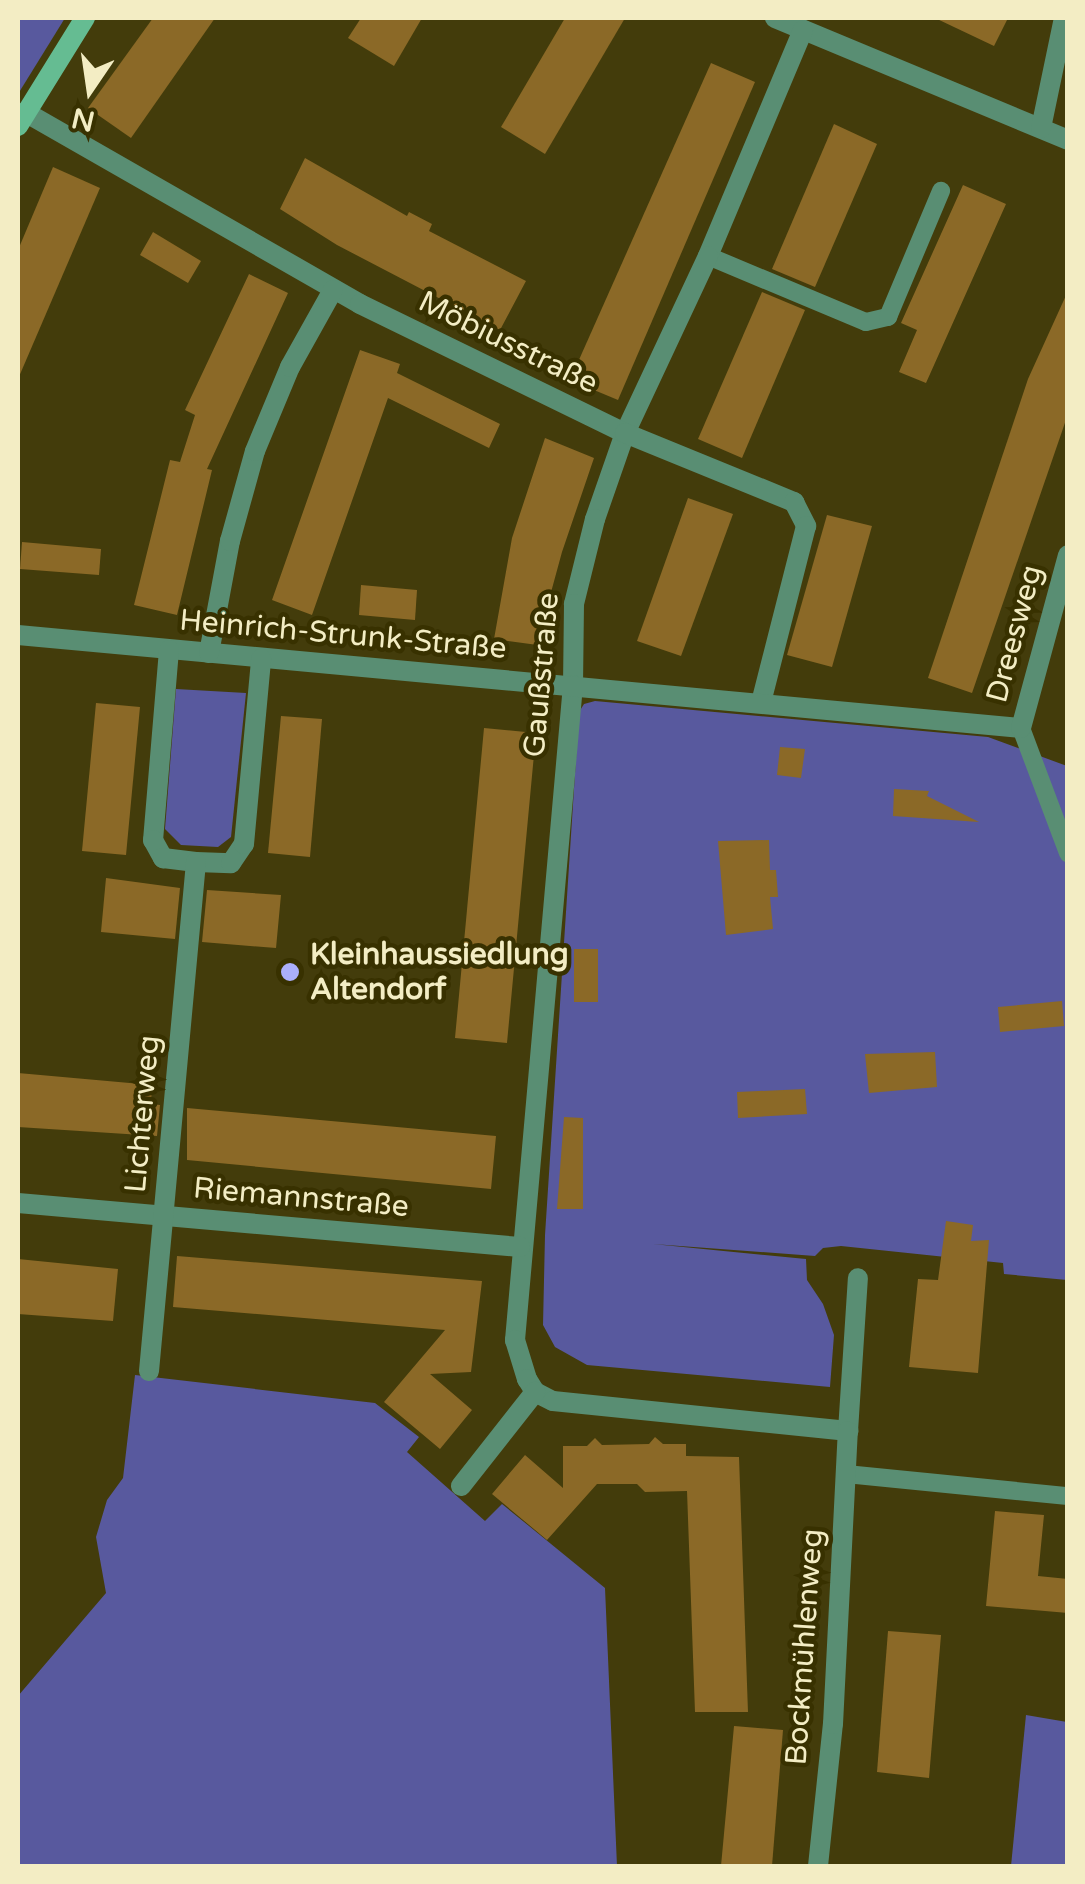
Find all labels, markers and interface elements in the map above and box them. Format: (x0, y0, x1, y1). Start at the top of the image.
north arrow (40, 40, 140, 140)
text: N (68, 100, 98, 138)
street label: Möbiusstraße (412, 284, 604, 402)
street label: Dreesweg (979, 561, 1051, 707)
street label: Gaußstraße (517, 591, 567, 759)
street label: Heinrich-Strunk-Straße (178, 603, 508, 667)
place label: Kleinhaussiedlung Altendorf (310, 937, 569, 1008)
marker: Kleinhaussiedlung Altendorf (279, 961, 301, 983)
street label: Lichterweg (118, 1034, 168, 1194)
street label: Riemannstraße (192, 1171, 410, 1225)
street label: Bockmühlenweg (779, 1527, 831, 1767)

